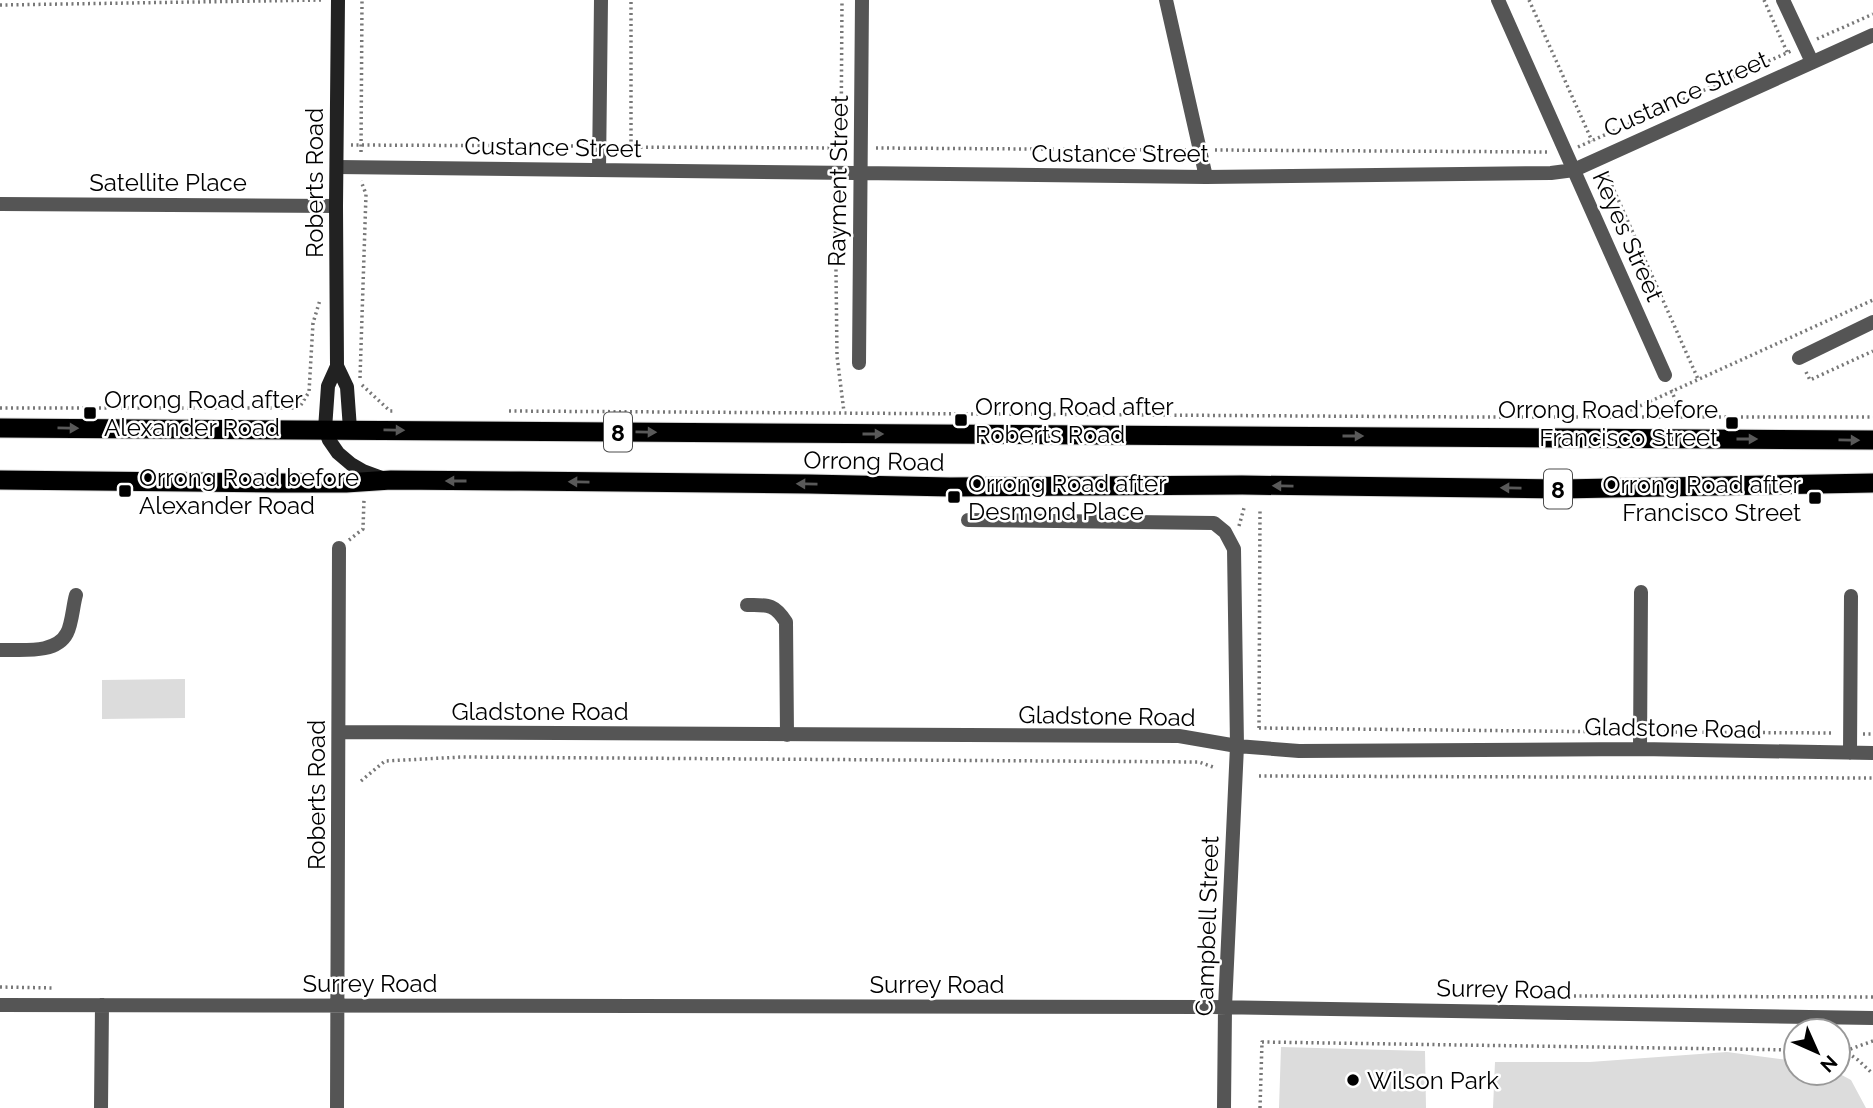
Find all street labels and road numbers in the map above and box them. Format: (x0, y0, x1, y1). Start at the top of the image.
street label: Custance Street (1599, 45, 1773, 143)
street label: Rayment Street (822, 95, 854, 267)
street label: Roberts Road (300, 108, 329, 258)
street label: Custance Street (464, 131, 642, 163)
street label: Custance Street (1031, 139, 1209, 168)
street label: Keyes Street (1586, 166, 1670, 306)
street label: Satellite Place (89, 168, 247, 197)
road number: 8 (604, 412, 632, 452)
street label: Orrong Road (803, 445, 945, 477)
road number: 8 (1544, 470, 1572, 509)
street label: Gladstone Road (451, 697, 629, 726)
street label: Gladstone Road (1018, 700, 1196, 732)
street label: Gladstone Road (1584, 712, 1762, 744)
street label: Roberts Road (302, 720, 331, 870)
street label: Campbell Street (1189, 835, 1225, 1017)
street label: Surrey Road (302, 969, 438, 998)
street label: Surrey Road (869, 970, 1005, 999)
street label: Surrey Road (1436, 973, 1572, 1005)

